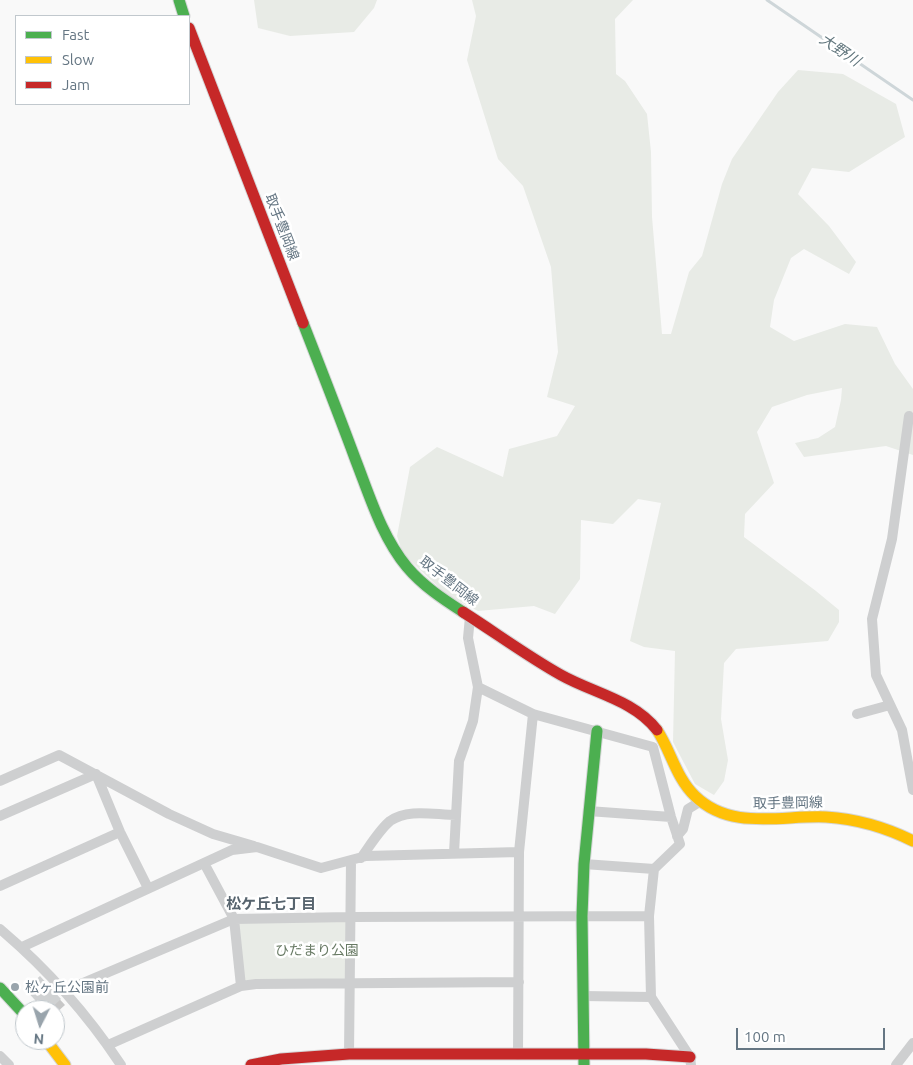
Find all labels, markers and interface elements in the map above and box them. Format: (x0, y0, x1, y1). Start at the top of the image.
legend (15, 15, 190, 105)
text: Fast (62, 26, 89, 43)
water label: 大野川 (816, 30, 864, 70)
text: Slow (62, 51, 94, 68)
text: Jam (62, 76, 90, 93)
street label: 取手豊岡線 (262, 191, 302, 263)
street label: 取手豊岡線 (416, 553, 482, 609)
street label: 取手豊岡線 (753, 794, 823, 812)
district label: 松ケ丘七丁目 (226, 895, 316, 913)
park label: ひだまり公園 (275, 942, 359, 958)
place label: 松ヶ丘公園前 (25, 979, 109, 995)
marker: 松ヶ丘公園前 (9, 981, 21, 993)
north arrow (15, 1000, 65, 1050)
scale bar (738, 1018, 887, 1050)
text: 100 m (744, 1028, 786, 1045)
text: N (33, 1031, 45, 1047)

